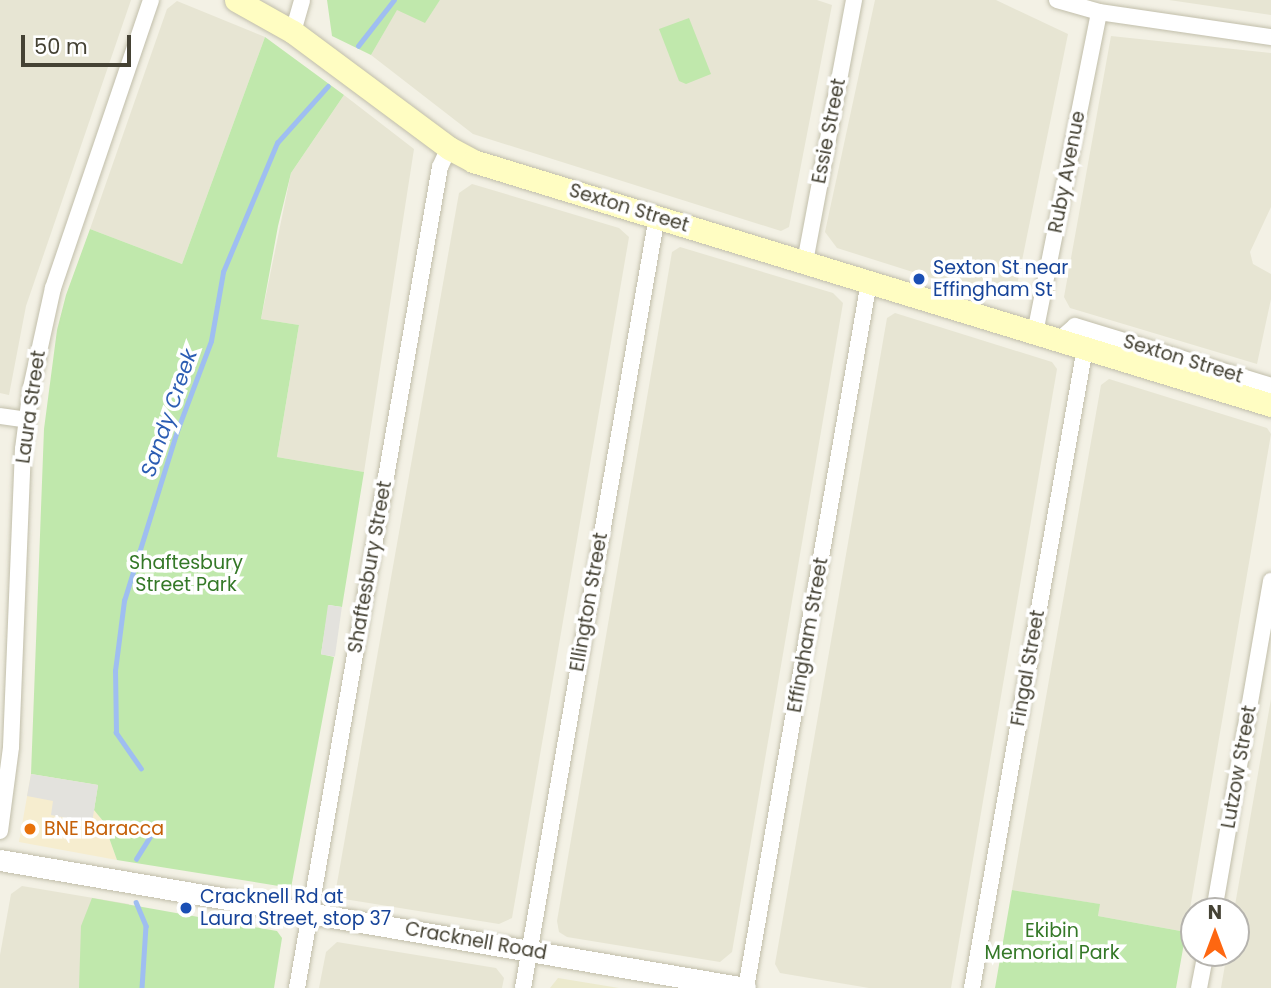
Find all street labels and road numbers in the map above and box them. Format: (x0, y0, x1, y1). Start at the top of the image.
street label: Essie Street (808, 76, 850, 186)
street label: Ruby Avenue (1044, 109, 1090, 235)
street label: Sexton Street (566, 179, 692, 237)
street label: Sexton Street (1120, 330, 1246, 388)
street label: Laura Street (12, 349, 50, 465)
street label: Shaftesbury Street (344, 479, 396, 655)
street label: Ellington Street (566, 531, 612, 673)
street label: Effingham Street (783, 556, 833, 714)
street label: Fingal Street (1007, 608, 1049, 728)
street label: Lutzow Street (1217, 704, 1261, 830)
street label: Cracknell Road (403, 917, 549, 965)

